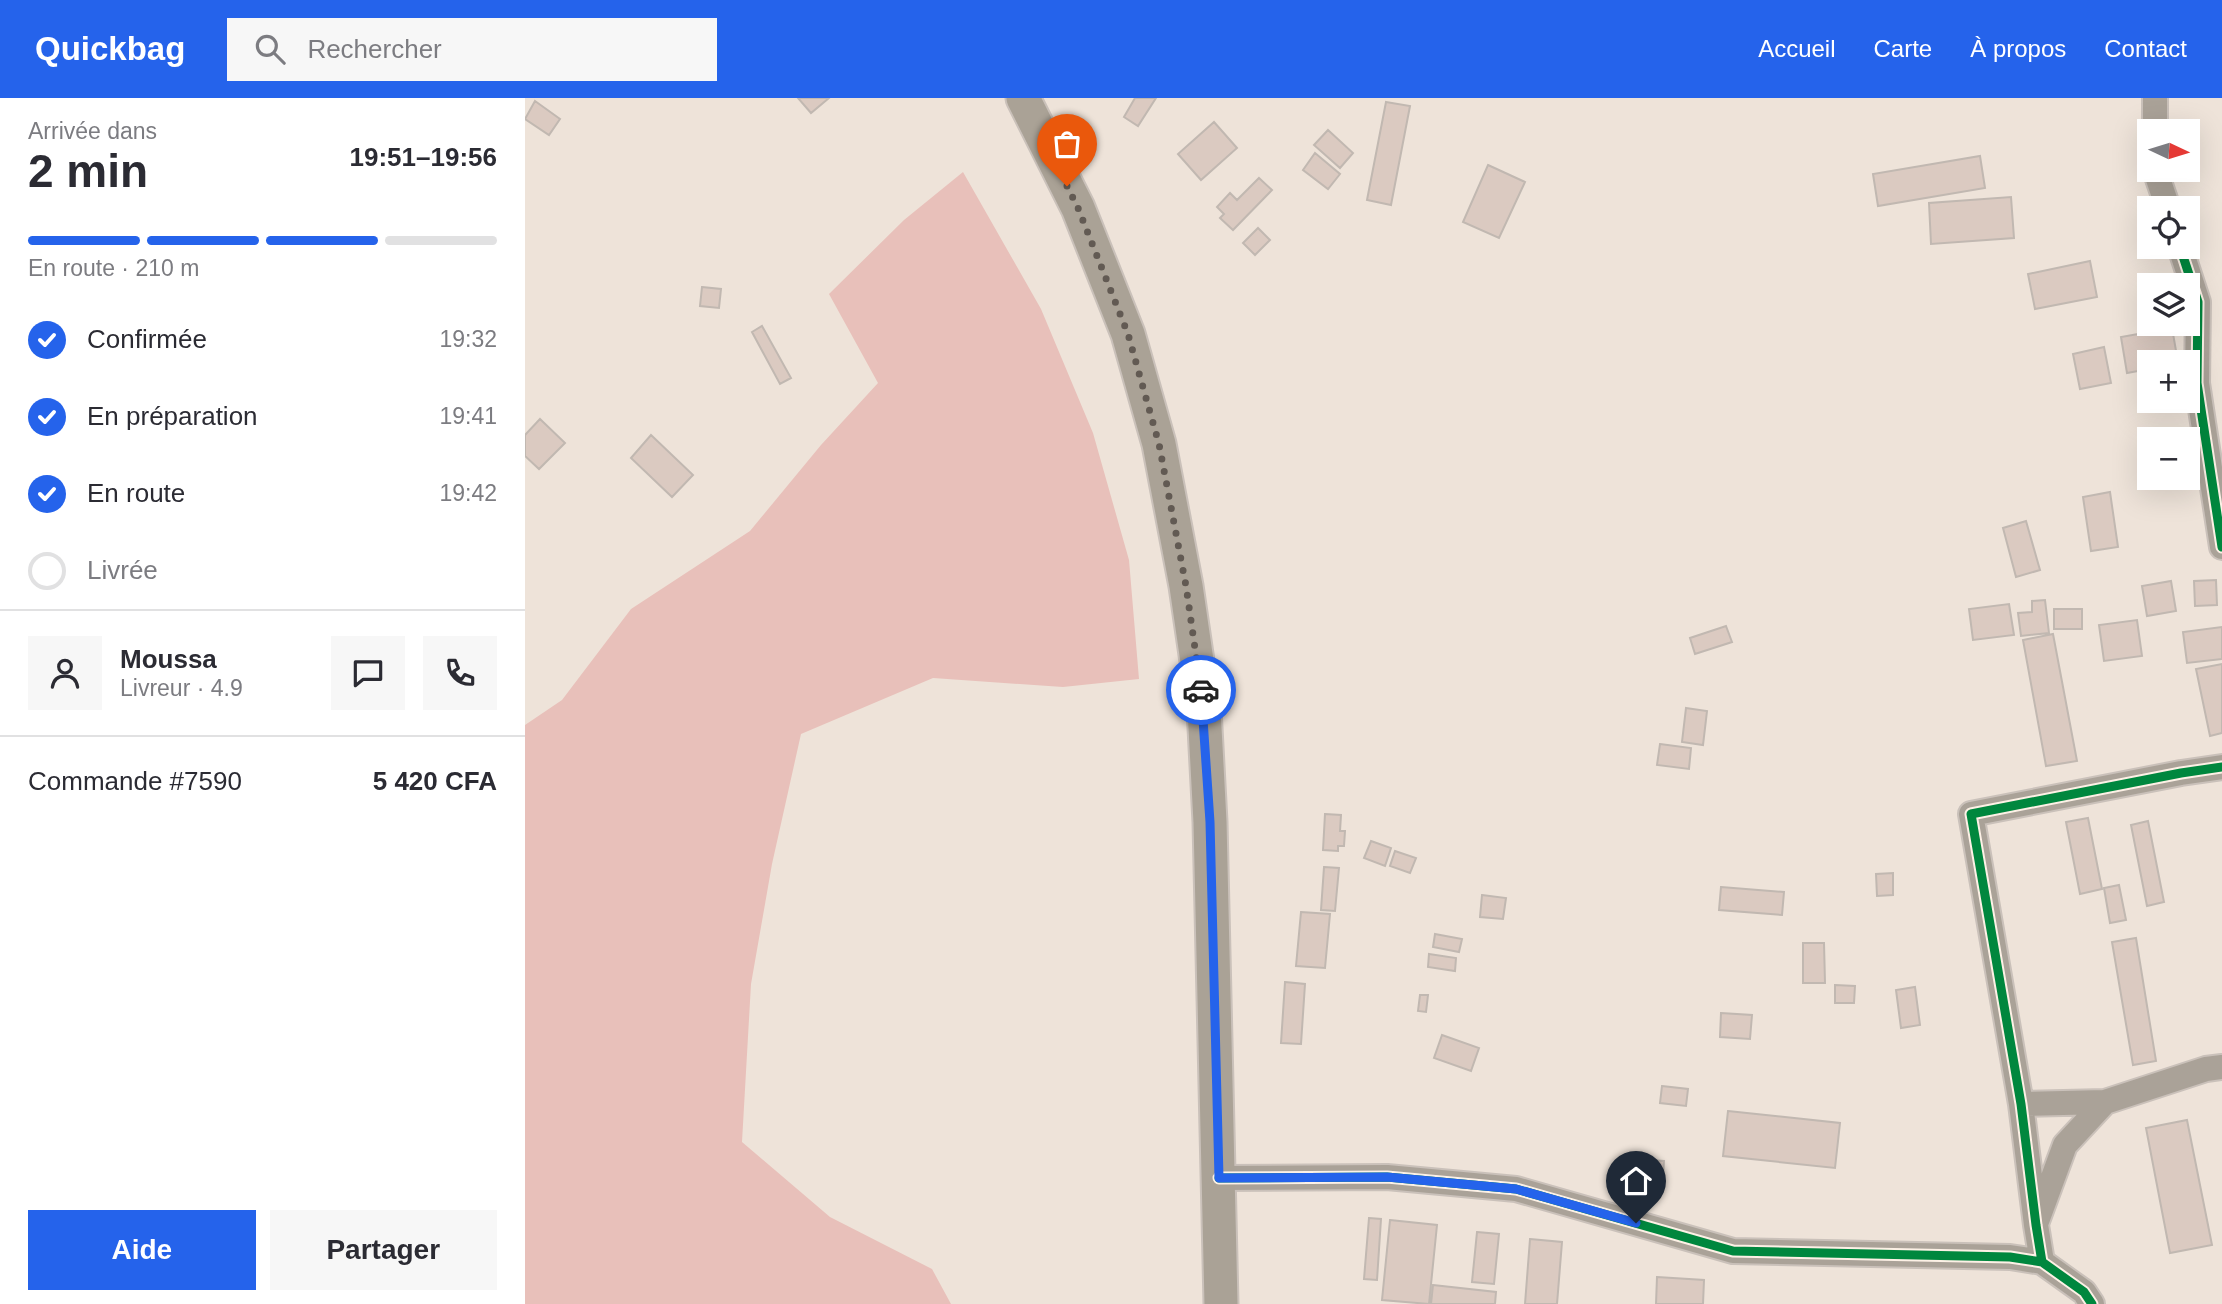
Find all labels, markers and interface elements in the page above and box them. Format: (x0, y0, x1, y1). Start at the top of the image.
search box (227, 18, 717, 81)
text: Quickbag (35, 30, 185, 67)
icon: search (251, 30, 289, 68)
text: Rechercher (307, 34, 442, 64)
text: Accueil (1758, 35, 1836, 62)
text: Carte (1874, 35, 1932, 62)
text: À propos (1970, 35, 2066, 62)
text: Contact (2104, 35, 2187, 62)
pin (1037, 114, 1097, 186)
text: Arrivée dans (28, 118, 157, 144)
north arrow (2137, 119, 2200, 182)
map controls (2137, 119, 2200, 490)
icon: bag (1048, 125, 1086, 163)
text: 19:51–19:56 (350, 142, 497, 172)
text: 2 min (28, 145, 148, 197)
button: locate (2137, 196, 2200, 259)
text: En route · 210 m (28, 255, 199, 281)
button: layers (2137, 273, 2200, 336)
icon: check (28, 321, 66, 359)
text: Confirmée (87, 324, 207, 354)
text: 19:32 (439, 326, 497, 352)
button: + (2137, 350, 2200, 413)
icon: check (28, 398, 66, 436)
text: En préparation (87, 401, 258, 431)
text: 19:41 (439, 403, 497, 429)
button: − (2137, 427, 2200, 490)
icon: check (28, 475, 66, 513)
text: En route (87, 478, 185, 508)
text: 19:42 (439, 480, 497, 506)
text: Livrée (87, 555, 158, 585)
button: person (28, 636, 102, 710)
button: chat (331, 636, 405, 710)
button: phone (423, 636, 497, 710)
text: Moussa (120, 644, 217, 674)
courier (1166, 655, 1236, 725)
icon: car (1182, 671, 1220, 709)
text: Livreur · 4.9 (120, 675, 243, 701)
text: Commande #7590 (28, 766, 242, 796)
text: 5 420 CFA (373, 766, 497, 796)
pin (1606, 1151, 1666, 1223)
icon: home (1617, 1162, 1655, 1200)
button: Aide (28, 1210, 256, 1290)
button: Partager (270, 1210, 497, 1290)

